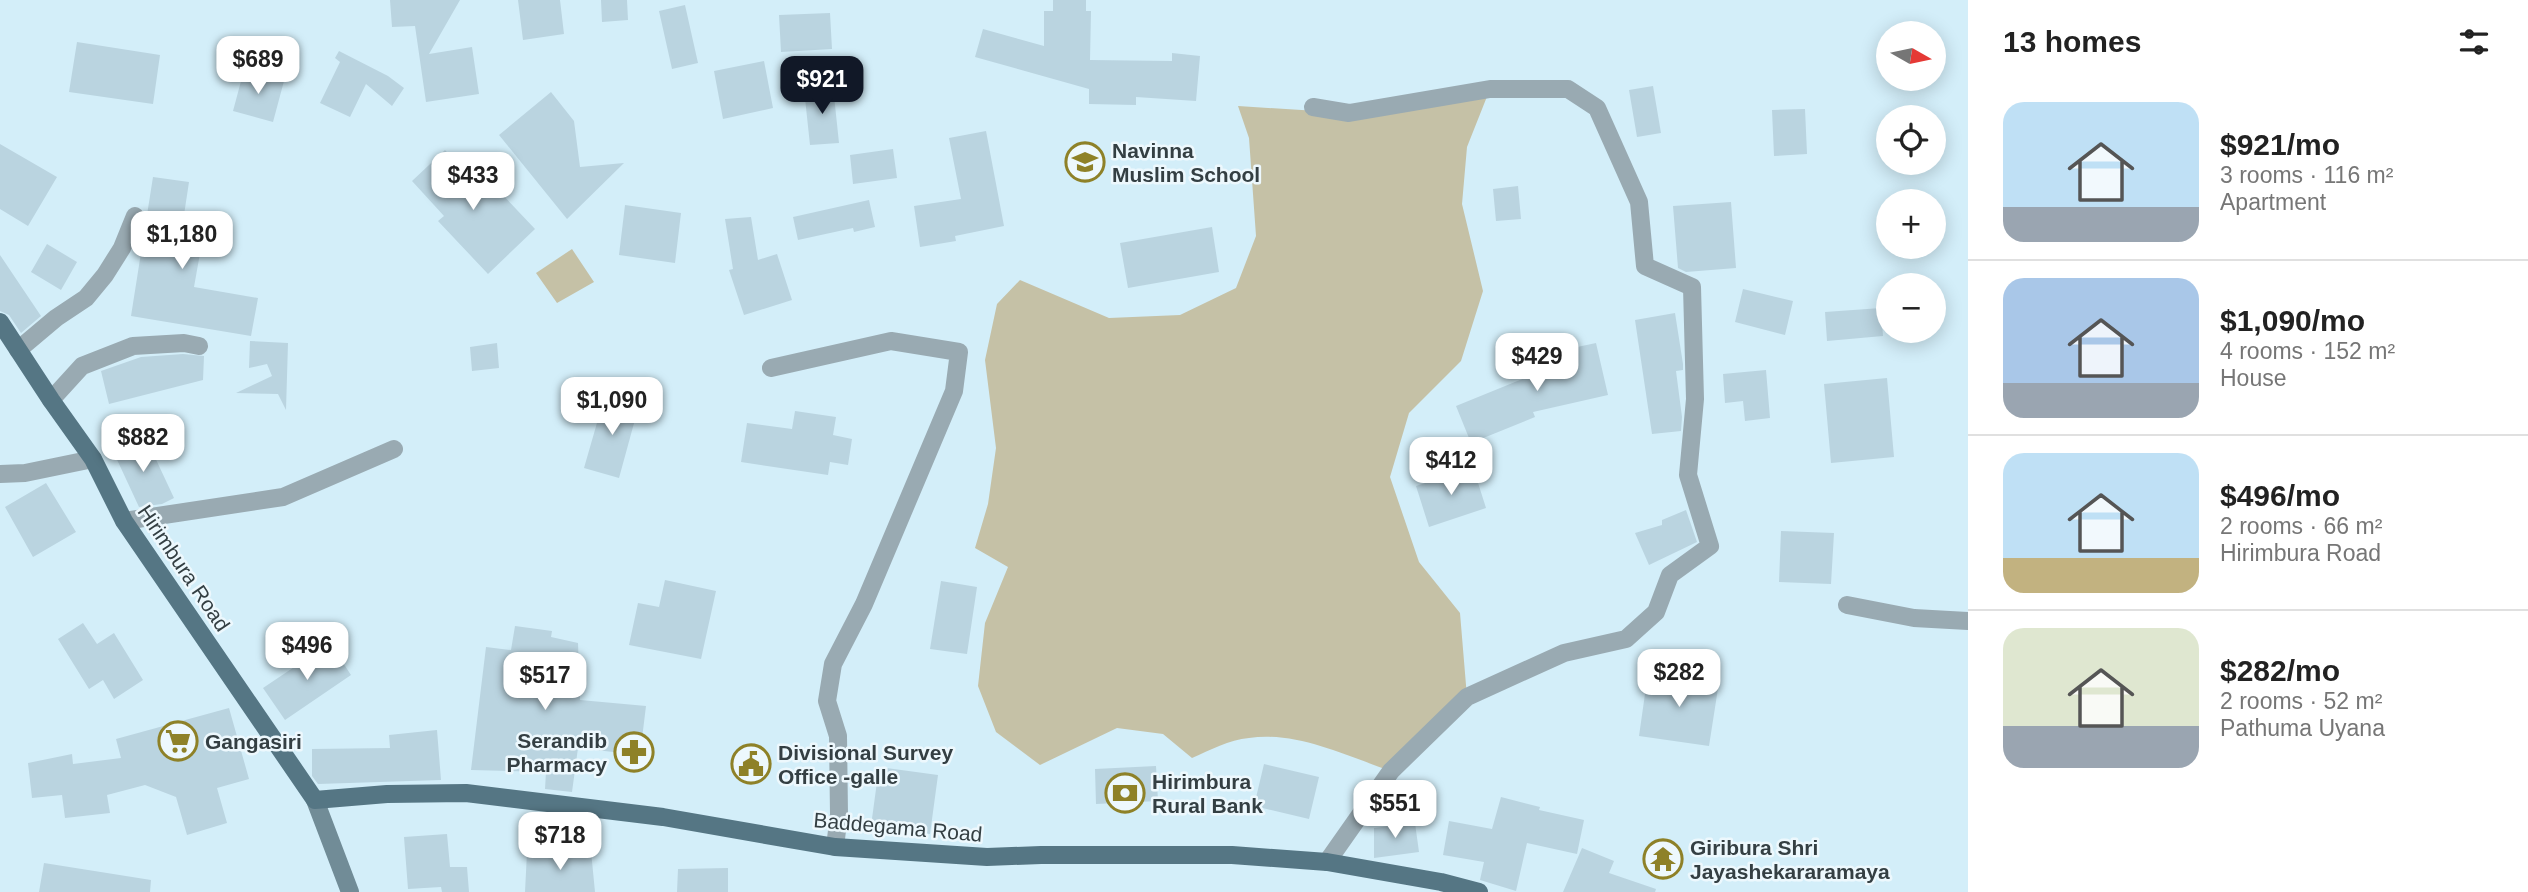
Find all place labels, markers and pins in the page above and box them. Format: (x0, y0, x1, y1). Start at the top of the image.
pin: $689 (217, 36, 299, 96)
pin: $921 (781, 57, 863, 116)
place label: Navinna Muslim School (1112, 139, 1260, 186)
school or university icon: Navinna Muslim School (1064, 141, 1106, 183)
pin: $433 (432, 152, 514, 212)
pin: $1,180 (125, 212, 239, 271)
pin: $429 (1496, 334, 1578, 393)
pin: $1,090 (555, 378, 669, 437)
pin: $882 (102, 414, 184, 474)
pin: $412 (1410, 438, 1492, 497)
pin: $496 (266, 622, 348, 682)
pin: $282 (1638, 650, 1720, 709)
pin: $517 (504, 652, 586, 712)
supermarket icon: Gangasiri (157, 720, 199, 762)
place label: Serandib Pharmacy (507, 729, 607, 776)
place label: Gangasiri (205, 730, 302, 753)
pharmacy icon: Serandib Pharmacy (613, 731, 655, 773)
place label: Divisional Survey Office -galle (778, 741, 953, 788)
public building icon: Divisional Survey Office -galle (730, 743, 772, 785)
place label: Hirimbura Rural Bank (1152, 770, 1263, 817)
bank icon: Hirimbura Rural Bank (1104, 772, 1146, 814)
pin: $551 (1354, 780, 1436, 840)
pin: $718 (519, 812, 601, 872)
place label: Giribura Shri Jayashekararamaya (1690, 836, 1890, 883)
temple icon: Giribura Shri Jayashekararamaya (1642, 838, 1684, 880)

